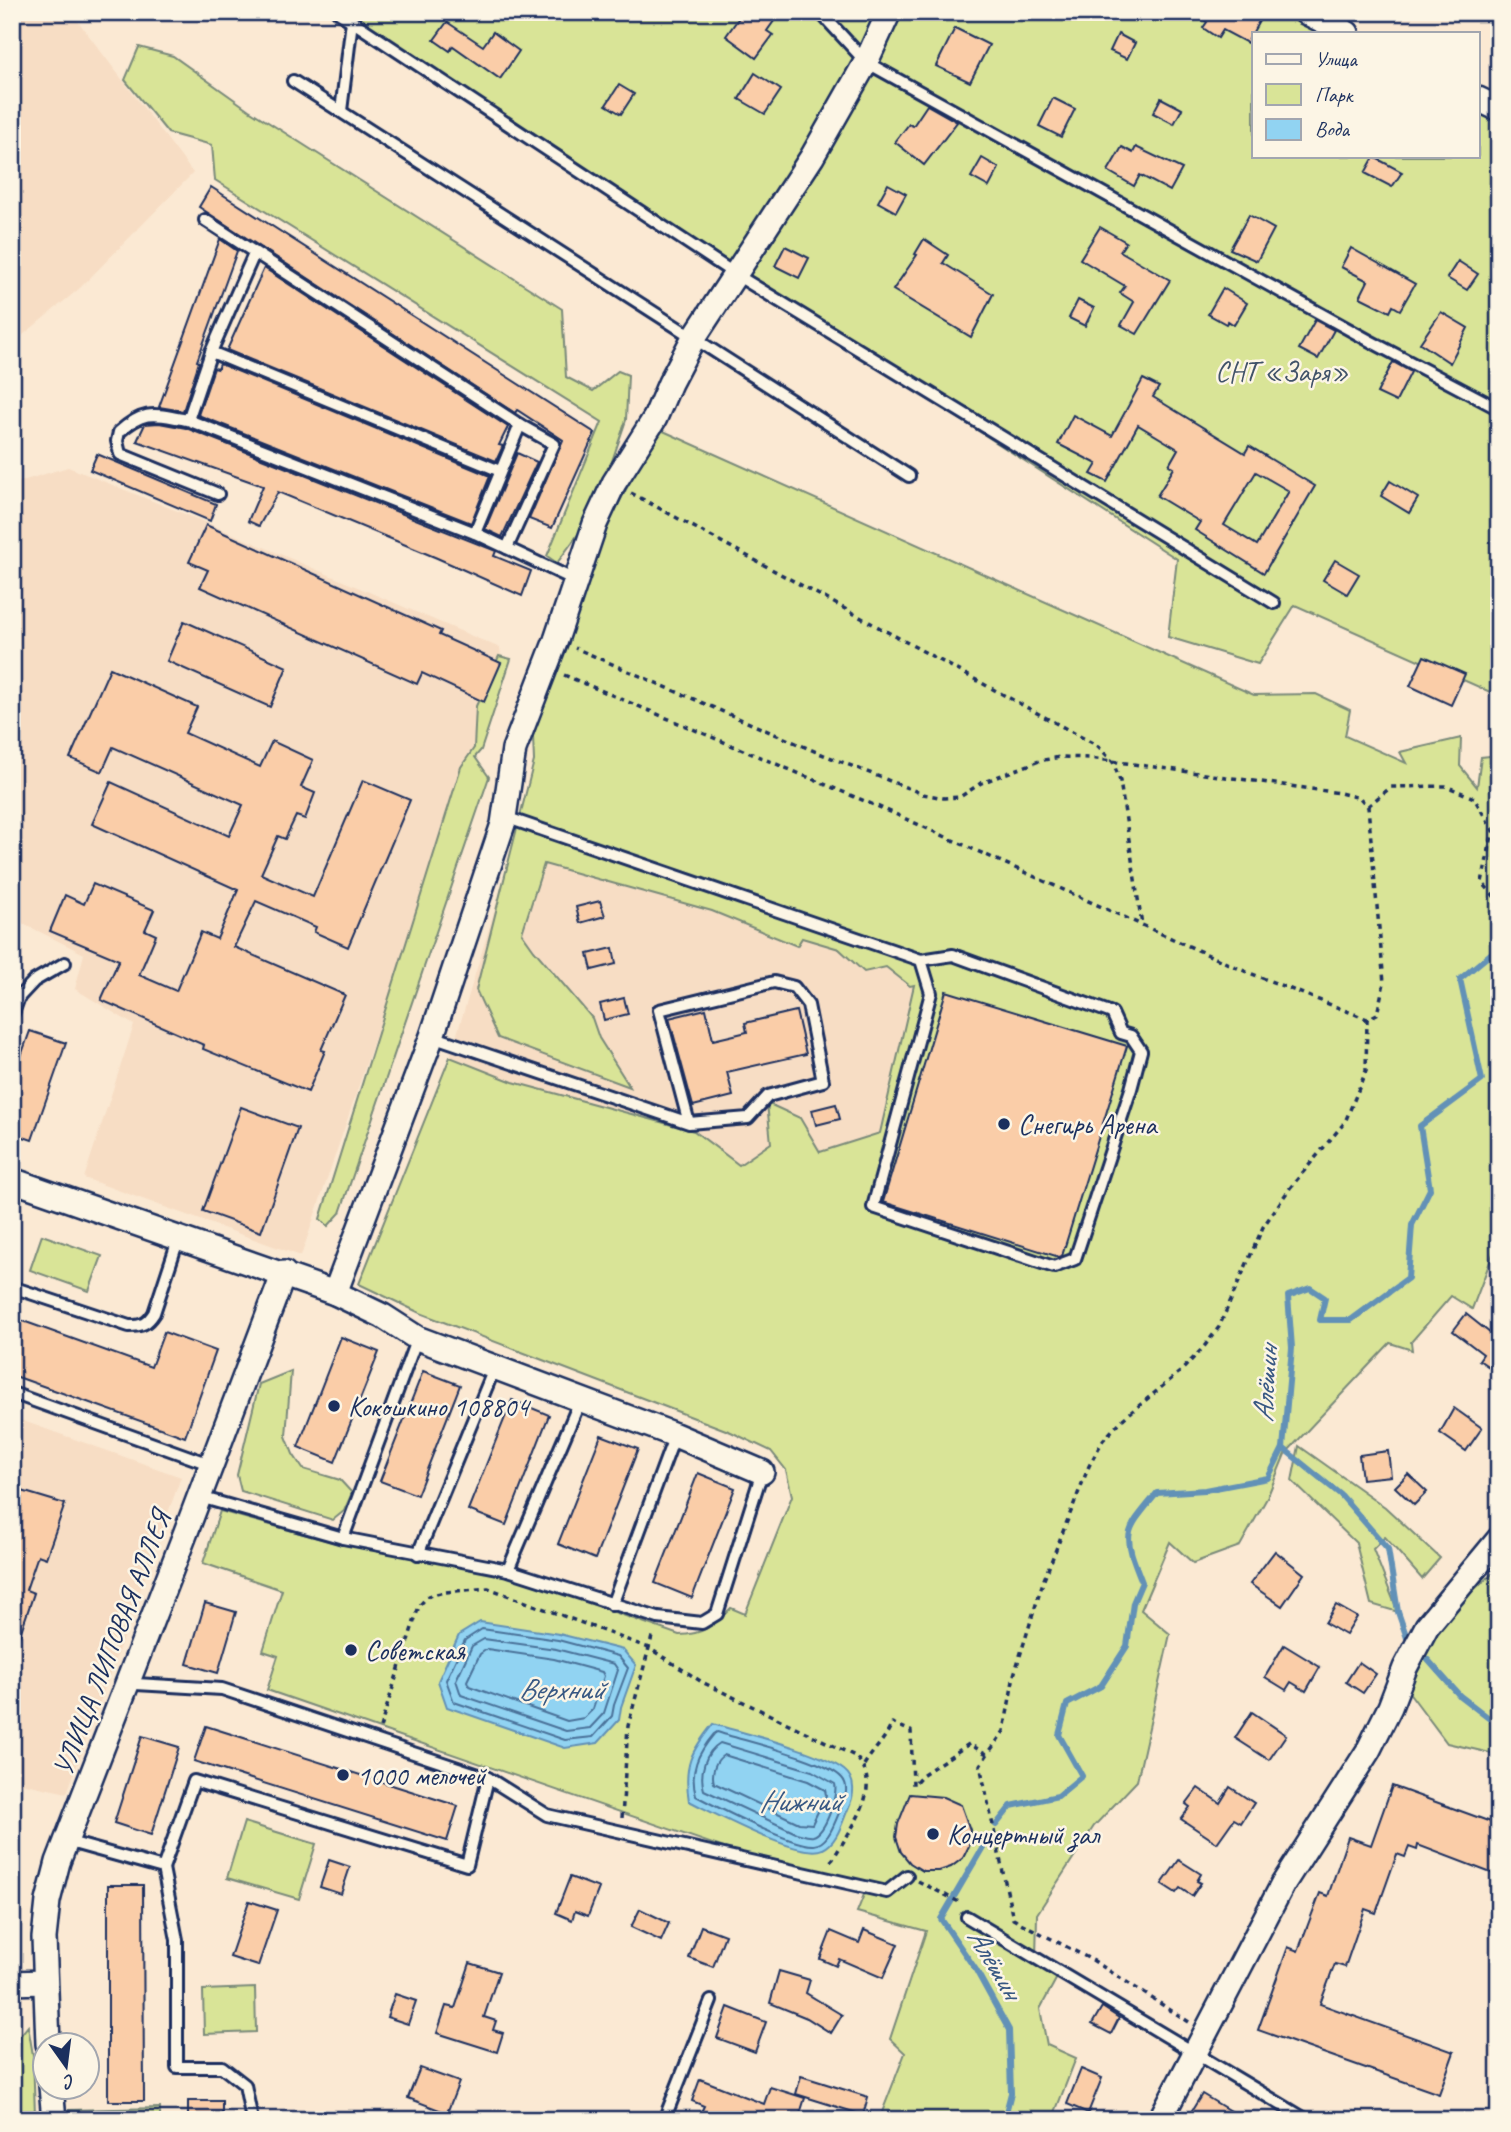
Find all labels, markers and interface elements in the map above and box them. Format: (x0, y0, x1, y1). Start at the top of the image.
legend (1252, 32, 1480, 158)
text: Улица (1315, 46, 1358, 72)
text: Парк (1315, 82, 1355, 108)
text: Вода (1315, 116, 1351, 142)
park label: СНТ «Заря» (1215, 354, 1349, 389)
place label: Снегирь Арена (1018, 1107, 1158, 1142)
marker: Снегирь Арена (996, 1116, 1012, 1132)
water label: Алёшин (1243, 1340, 1287, 1423)
place label: Кокошкино 108804 (348, 1389, 531, 1424)
marker: Кокошкино 108804 (326, 1398, 342, 1414)
street label: УЛИЦА ЛИПОВАЯ АЛЛЕЯ (45, 1502, 180, 1780)
place label: Советская (365, 1633, 466, 1668)
marker: Советская (343, 1642, 359, 1658)
water label: Верхний (519, 1670, 609, 1708)
place label: 1000 мелочей (357, 1758, 487, 1793)
marker: 1000 мелочей (335, 1767, 351, 1783)
water label: Нижний (759, 1782, 846, 1820)
place label: Концертный зал (947, 1817, 1101, 1853)
marker: Концертный зал (925, 1826, 941, 1842)
water label: Алёшин (959, 1921, 1033, 2010)
north arrow (32, 2030, 102, 2100)
text: С (60, 2069, 77, 2095)

